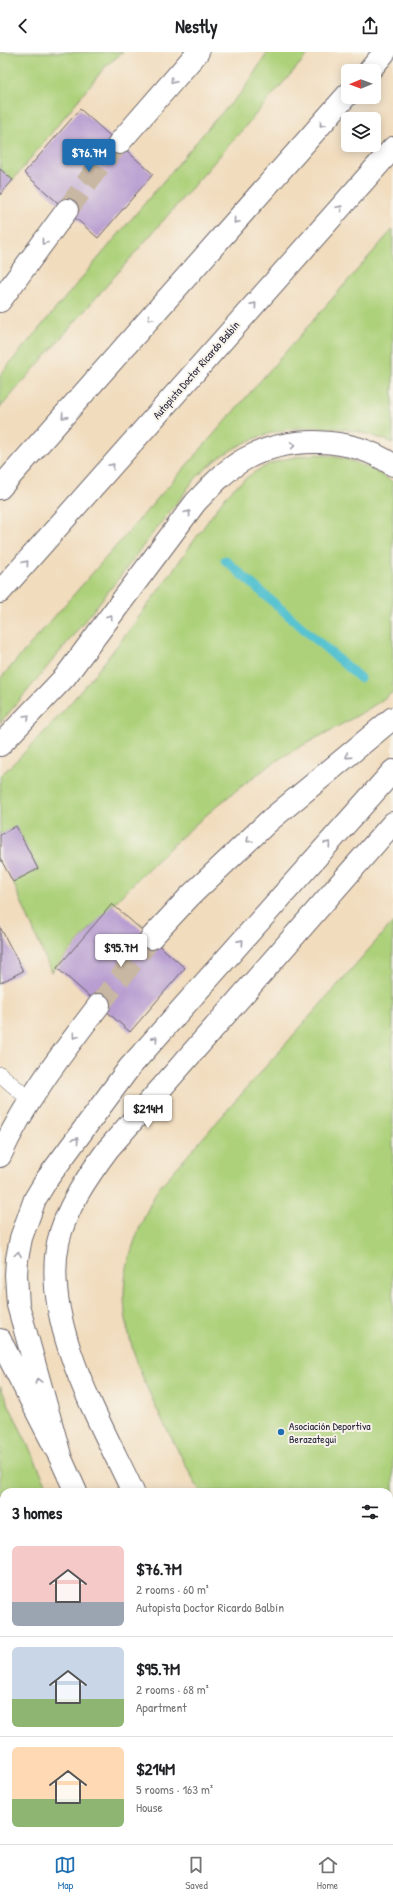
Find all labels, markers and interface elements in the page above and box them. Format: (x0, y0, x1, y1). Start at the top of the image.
text: Nestly (175, 14, 218, 39)
icon: back (12, 15, 34, 37)
icon: share (359, 15, 381, 37)
north arrow (341, 64, 381, 104)
map controls (341, 64, 381, 152)
one-way arrow (170, 77, 177, 84)
button: layers (341, 112, 381, 152)
one-way arrow (320, 119, 327, 126)
pin: $76.7M (56, 139, 122, 173)
text: $76.7M (71, 143, 107, 161)
one-way arrow (335, 205, 342, 213)
one-way arrow (233, 216, 241, 224)
one-way arrow (42, 237, 49, 244)
one-way arrow (249, 303, 256, 310)
one-way arrow (148, 314, 155, 321)
street label: Autopista Doctor Ricardo Balbín (150, 318, 242, 422)
one-way arrow (61, 411, 69, 419)
one-way arrow (290, 441, 296, 449)
one-way arrow (107, 463, 114, 470)
one-way arrow (183, 511, 190, 518)
one-way arrow (21, 560, 28, 568)
one-way arrow (105, 615, 112, 622)
one-way arrow (22, 715, 29, 722)
one-way arrow (345, 751, 352, 758)
one-way arrow (246, 835, 254, 843)
one-way arrow (323, 842, 330, 849)
pin: $95.7M (88, 934, 154, 968)
text: $95.7M (104, 938, 138, 956)
one-way arrow (237, 939, 244, 946)
one-way arrow (73, 1032, 80, 1039)
one-way arrow (150, 1036, 158, 1044)
pin: $214M (120, 1095, 176, 1129)
text: $214M (133, 1099, 163, 1117)
one-way arrow (71, 1137, 78, 1144)
one-way arrow (13, 1251, 22, 1257)
one-way arrow (35, 1378, 43, 1384)
place label: Asociación Deportiva Berazategui (289, 1419, 371, 1446)
marker: Asociación Deportiva Berazategui (276, 1427, 286, 1437)
text: 3 homes (12, 1501, 62, 1524)
icon: filters (359, 1501, 381, 1523)
text: $76.7M (136, 1557, 182, 1580)
icon: home (44, 1562, 92, 1610)
text: 2 rooms · 60 m² (136, 1580, 209, 1598)
text: Autopista Doctor Ricardo Balbín (136, 1598, 284, 1616)
text: $95.7M (136, 1657, 180, 1680)
icon: home (44, 1663, 92, 1711)
text: 2 rooms · 68 m² (136, 1680, 209, 1698)
text: Apartment (136, 1698, 187, 1716)
text: $214M (136, 1757, 175, 1780)
icon: home (44, 1763, 92, 1811)
text: 5 rooms · 163 m² (136, 1780, 213, 1798)
text: House (136, 1798, 163, 1816)
tab: Map (54, 1854, 76, 1892)
tab: Saved (185, 1854, 208, 1892)
tab: Home (317, 1854, 339, 1892)

